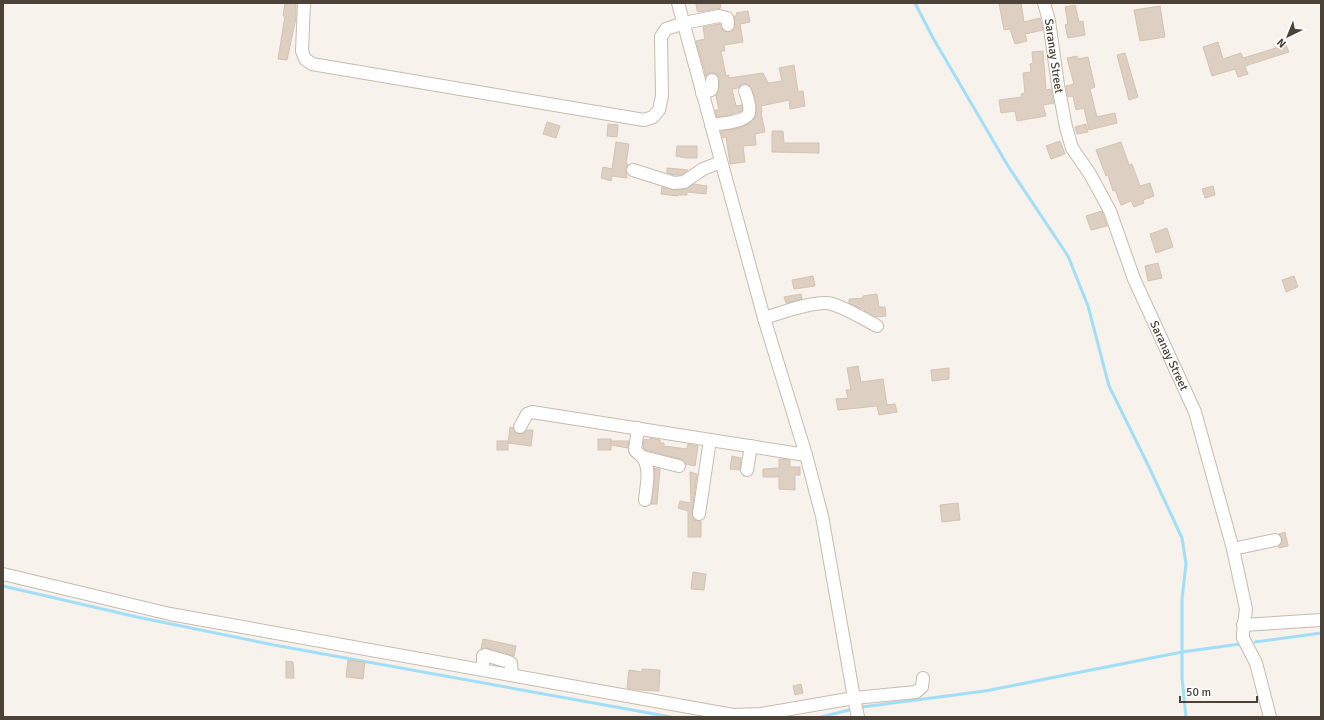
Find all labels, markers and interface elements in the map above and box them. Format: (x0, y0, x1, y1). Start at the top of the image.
north arrow (1268, 16, 1308, 56)
street label: Saranay Street (1041, 18, 1066, 95)
text: N (1274, 36, 1289, 50)
street label: Saranay Street (1146, 319, 1191, 393)
scale bar (1180, 678, 1257, 704)
text: 50 m (1186, 685, 1211, 700)

